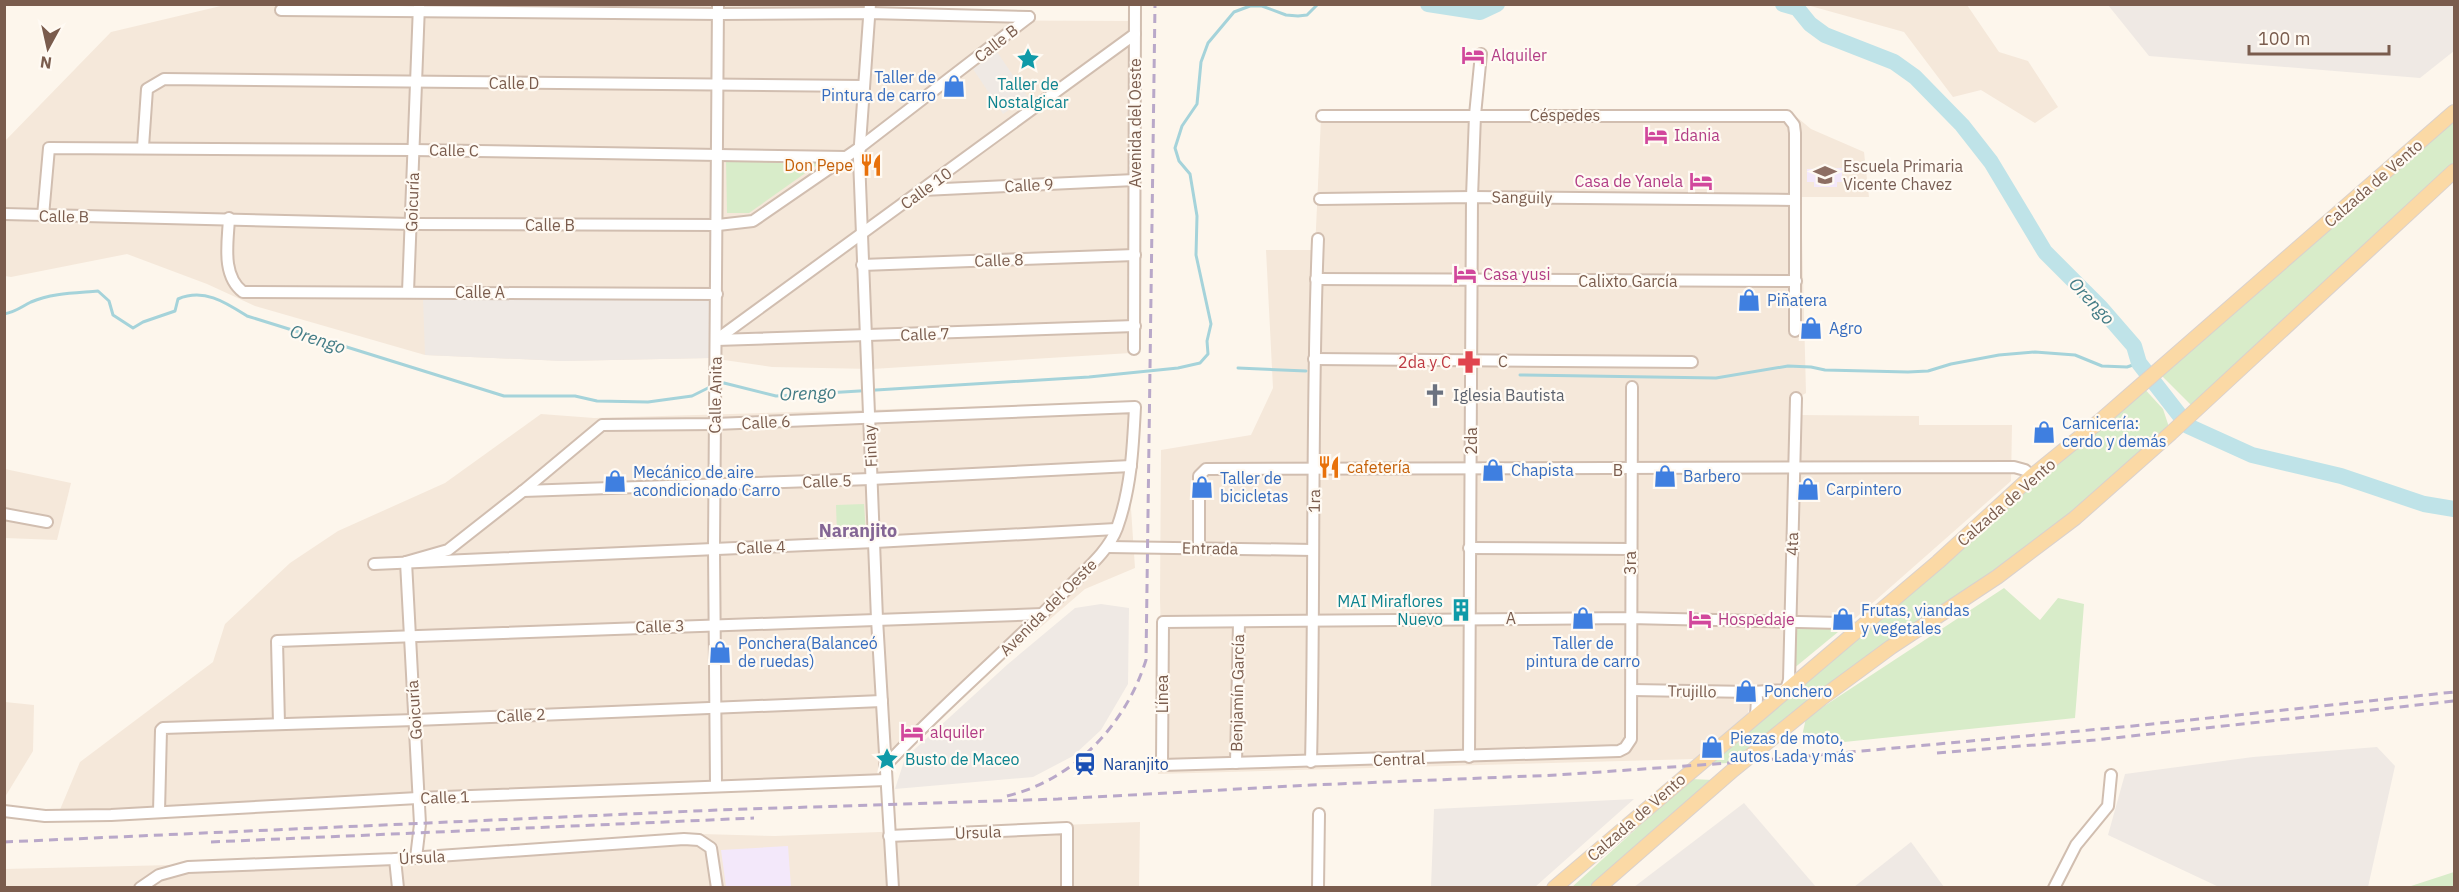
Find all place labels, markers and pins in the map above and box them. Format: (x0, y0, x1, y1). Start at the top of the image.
hotel icon: Alquiler (1460, 42, 1486, 68)
place label: Alquiler (1491, 45, 1547, 65)
place icon: Taller de Nostalgicar (1015, 46, 1041, 72)
place label: Taller de Pintura de carro (821, 67, 936, 105)
shop icon: Taller de Pintura de carro (941, 73, 967, 99)
place label: Taller de Nostalgicar (987, 74, 1069, 112)
hotel icon: Idania (1643, 122, 1669, 148)
place label: Idania (1674, 125, 1720, 145)
restaurant icon: Don Pepe (858, 152, 884, 178)
place label: Don Pepe (784, 155, 853, 175)
place label: Escuela Primaria Vicente Chavez (1843, 156, 1964, 194)
school or university icon: Escuela Primaria Vicente Chavez (1812, 162, 1838, 188)
hotel icon: Casa de Yanela (1688, 168, 1714, 194)
place label: Casa de Yanela (1575, 171, 1683, 191)
hotel icon: Casa yusi (1452, 261, 1478, 287)
place label: Casa yusi (1483, 264, 1550, 284)
shop icon: Piñatera (1736, 287, 1762, 313)
place label: Piñatera (1767, 290, 1827, 310)
shop icon: Agro (1798, 315, 1824, 341)
place label: Agro (1829, 318, 1862, 338)
pharmacy icon: 2da y C (1456, 349, 1482, 375)
place label: 2da y C (1398, 352, 1451, 372)
church icon: Iglesia Bautista (1422, 382, 1448, 408)
place label: Iglesia Bautista (1453, 385, 1565, 405)
place label: Carnicería: cerdo y demás (2062, 413, 2167, 451)
shop icon: Carnicería: cerdo y demás (2031, 419, 2057, 445)
restaurant icon: cafetería (1316, 454, 1342, 480)
place label: cafetería (1347, 457, 1411, 477)
shop icon: Chapista (1480, 457, 1506, 483)
place label: Chapista (1511, 460, 1574, 480)
place label: Mecánico de aire acondicionado Carro (633, 462, 781, 500)
shop icon: Barbero (1652, 463, 1678, 489)
place label: Barbero (1683, 466, 1741, 486)
shop icon: Mecánico de aire acondicionado Carro (602, 468, 628, 494)
place label: Taller de bicicletas (1220, 468, 1288, 506)
shop icon: Taller de bicicletas (1189, 474, 1215, 500)
shop icon: Carpintero (1795, 476, 1821, 502)
place label: Carpintero (1826, 479, 1902, 499)
place label: MAI Miraflores Nuevo (1337, 591, 1443, 629)
building icon: MAI Miraflores Nuevo (1448, 597, 1474, 623)
place label: Frutas, viandas y vegetales (1861, 600, 1970, 638)
shop icon: Taller de pintura de carro (1570, 605, 1596, 631)
hotel icon: Hospedaje (1687, 606, 1713, 632)
shop icon: Frutas, viandas y vegetales (1830, 606, 1856, 632)
place label: Hospedaje (1718, 609, 1795, 629)
place label: Ponchera(Balanceó de ruedas) (738, 633, 878, 671)
place label: Taller de pintura de carro (1526, 633, 1640, 671)
shop icon: Ponchera(Balanceó de ruedas) (707, 639, 733, 665)
shop icon: Ponchero (1733, 678, 1759, 704)
place label: Ponchero (1764, 681, 1832, 701)
hotel icon: alquiler (899, 719, 925, 745)
place label: alquiler (930, 722, 984, 742)
place label: Piezas de moto, autos Lada y más (1730, 728, 1854, 766)
shop icon: Piezas de moto, autos Lada y más (1699, 734, 1725, 760)
place icon: Busto de Maceo (874, 746, 900, 772)
place label: Busto de Maceo (905, 749, 1020, 769)
station icon: Naranjito (1072, 751, 1098, 777)
place label: Naranjito (1103, 754, 1169, 774)

